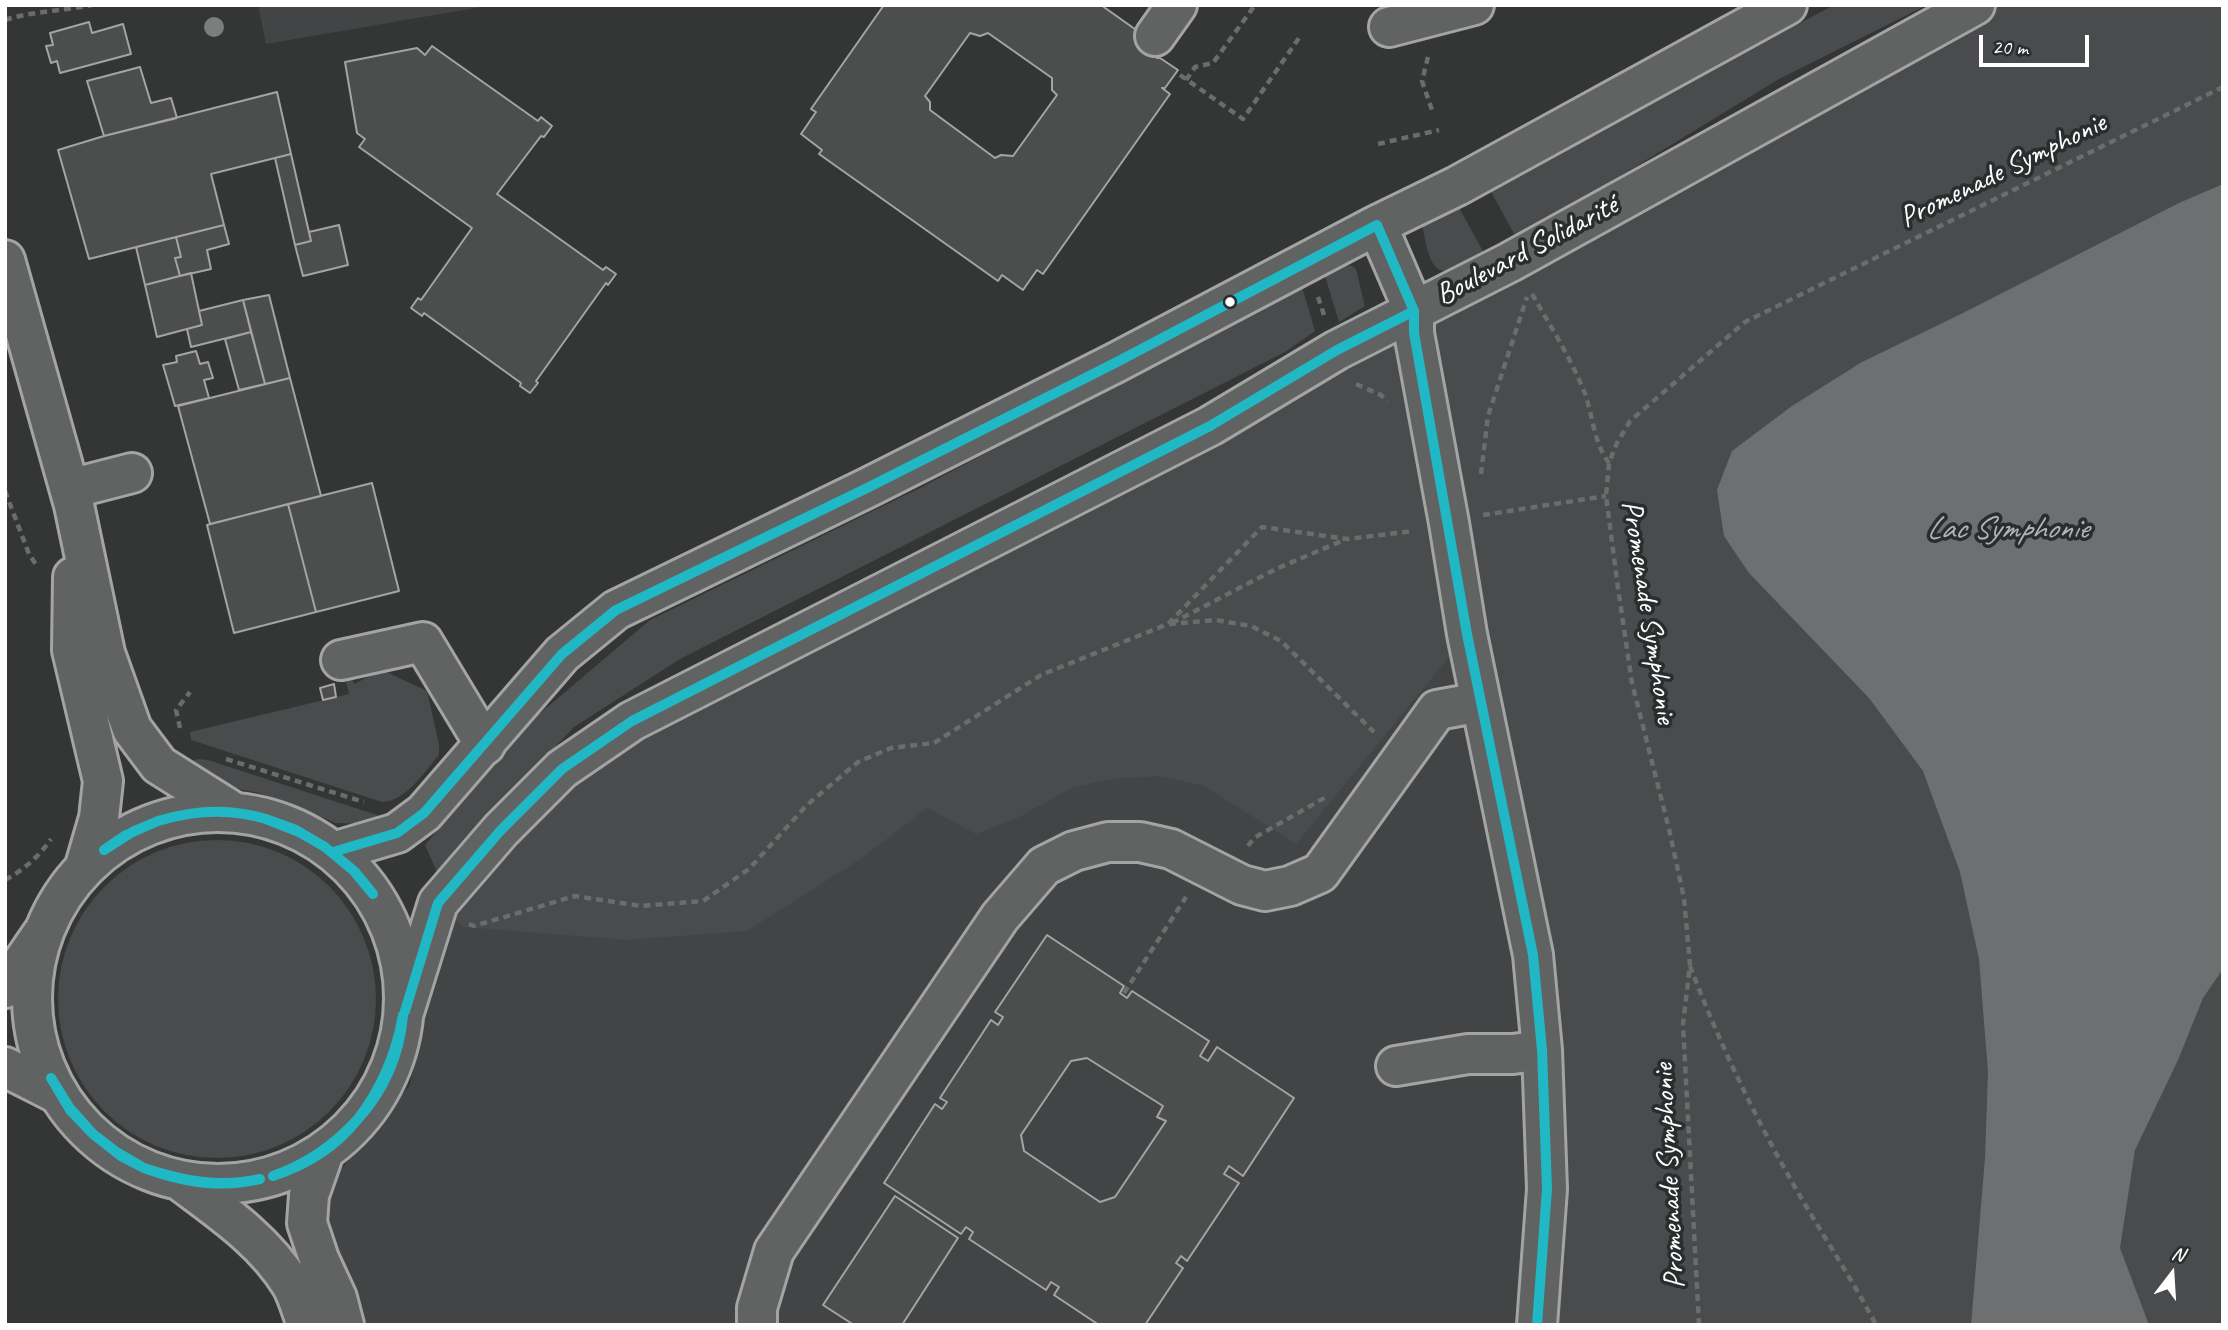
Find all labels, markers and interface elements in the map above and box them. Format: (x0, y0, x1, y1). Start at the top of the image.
scale bar (1983, 21, 2093, 65)
text: 20 m (1992, 34, 2028, 60)
street label: Promenade Symphonie (1894, 105, 2112, 237)
street label: Boulevard Solidarité (1430, 188, 1624, 314)
unlabelled marker (1223, 295, 1237, 309)
street label: Promenade Symphonie (1613, 498, 1683, 726)
water label: Lac Symphonie (1926, 511, 2088, 549)
street label: Promenade Symphonie (1646, 1062, 1694, 1290)
north arrow (2137, 1239, 2207, 1309)
text: N (2169, 1241, 2187, 1267)

